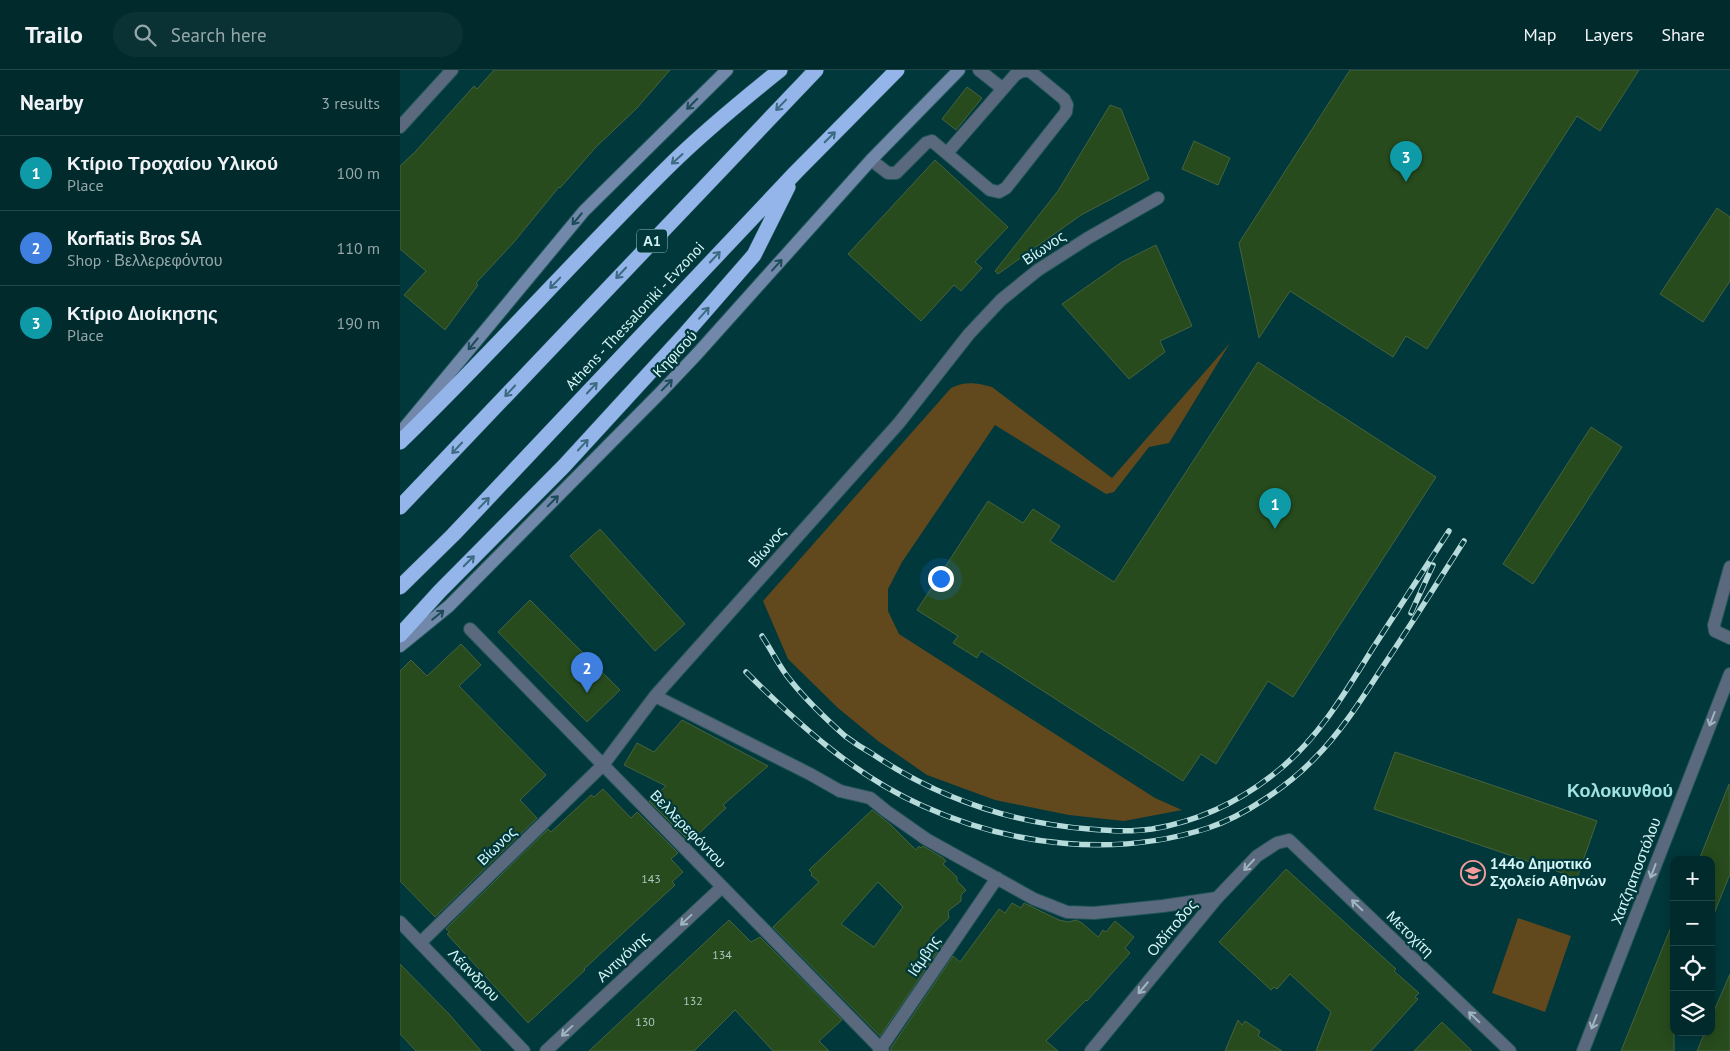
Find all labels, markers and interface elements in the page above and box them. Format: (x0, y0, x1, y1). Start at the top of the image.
search box (113, 12, 463, 57)
text: Trailo (25, 19, 83, 50)
icon: search (131, 21, 159, 49)
text: Search here (171, 23, 267, 47)
text: Map (1524, 23, 1556, 46)
text: Layers (1584, 23, 1633, 46)
text: Share (1661, 23, 1705, 46)
text: Nearby (20, 89, 83, 116)
text: 3 results (321, 93, 380, 113)
one-way arrow (686, 98, 698, 110)
one-way arrow (775, 99, 788, 111)
one-way arrow (824, 131, 836, 143)
pin: 3 (1390, 141, 1422, 182)
text: Κτίριο Τροχαίου Υλικού (67, 151, 278, 175)
one-way arrow (670, 153, 683, 165)
text: 1 (31, 163, 41, 183)
text: 100 m (337, 163, 380, 183)
text: Place (67, 175, 104, 195)
one-way arrow (572, 213, 583, 226)
text: Korfiatis Bros SA (67, 226, 202, 250)
street label: Βίωνος (1018, 226, 1069, 269)
road number: Α1 (637, 230, 667, 252)
text: 2 (31, 238, 41, 258)
text: 110 m (337, 238, 380, 258)
street label: Athens - Thessaloniki - Evzonoi (561, 238, 708, 394)
text: Shop · Βελλερεφόντου (67, 250, 222, 270)
one-way arrow (709, 251, 721, 264)
one-way arrow (771, 259, 783, 272)
one-way arrow (615, 267, 627, 280)
one-way arrow (549, 277, 561, 289)
text: Κτίριο Διοίκησης (67, 301, 218, 325)
one-way arrow (699, 306, 710, 319)
text: 3 (31, 313, 41, 333)
text: 190 m (337, 313, 380, 333)
text: Place (67, 325, 104, 345)
street label: Κηφισού (648, 326, 701, 381)
one-way arrow (468, 338, 479, 351)
one-way arrow (661, 379, 673, 392)
one-way arrow (586, 382, 598, 395)
one-way arrow (504, 385, 516, 398)
one-way arrow (577, 439, 589, 452)
one-way arrow (451, 441, 463, 454)
pin: 1 (1259, 488, 1291, 529)
one-way arrow (547, 495, 559, 507)
one-way arrow (478, 497, 490, 509)
street label: Βίωνος (744, 522, 790, 571)
one-way arrow (463, 555, 475, 568)
your location (928, 566, 954, 592)
one-way arrow (431, 610, 444, 621)
pin: 2 (571, 652, 603, 693)
one-way arrow (1707, 711, 1716, 727)
district label: Κολοκυνθού (1567, 779, 1673, 802)
street label: Βελλερεφόντου (646, 786, 730, 872)
street label: Χατζηαποστόλου (1606, 815, 1665, 927)
street label: Βίωνος (473, 822, 521, 869)
place label: 144ο Δημοτικό Σχολείο Αθηνών (1490, 854, 1606, 890)
map controls (1670, 856, 1715, 1036)
button: + (1670, 856, 1715, 901)
one-way arrow (1243, 859, 1255, 872)
school or university icon: 144ο Δημοτικό Σχολείο Αθηνών (1460, 860, 1486, 886)
one-way arrow (1648, 863, 1658, 878)
house number: 143 (641, 871, 661, 886)
street label: Οιδίποδος (1142, 895, 1201, 960)
one-way arrow (1351, 899, 1363, 911)
button: − (1670, 901, 1715, 946)
street label: Μετοχίτη (1383, 907, 1438, 961)
one-way arrow (680, 914, 693, 926)
street label: Αντιγόνης (592, 927, 653, 986)
street label: Ιάμβης (903, 932, 944, 980)
street label: Λέανδρου (444, 944, 504, 1005)
button: locate (1670, 946, 1715, 991)
house number: 134 (712, 947, 732, 962)
one-way arrow (1137, 982, 1148, 995)
button: layers (1670, 991, 1715, 1036)
house number: 132 (683, 993, 703, 1008)
one-way arrow (1468, 1011, 1481, 1023)
house number: 130 (635, 1014, 655, 1029)
one-way arrow (1589, 1014, 1599, 1029)
one-way arrow (561, 1025, 574, 1037)

